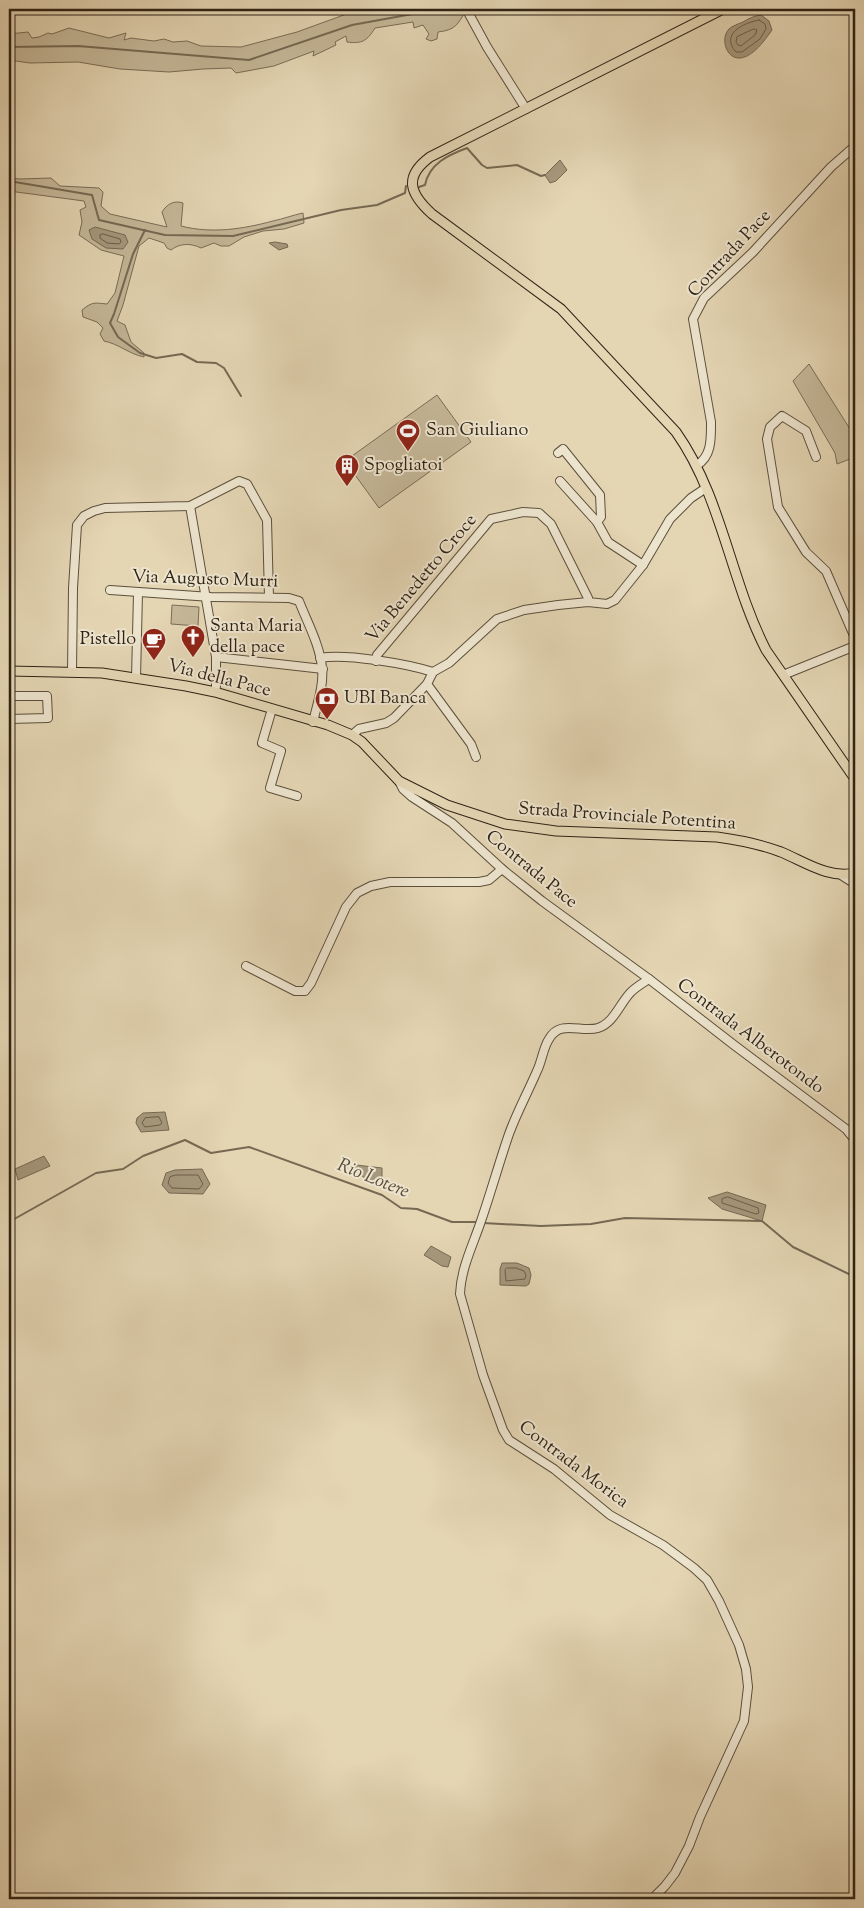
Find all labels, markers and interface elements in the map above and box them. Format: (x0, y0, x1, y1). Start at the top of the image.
street label: Contrada Pace (682, 204, 778, 304)
sports icon: San Giuliano (395, 418, 421, 452)
place label: San Giuliano (426, 418, 529, 444)
building icon: Spogliatoi (334, 453, 360, 487)
place label: Spogliatoi (364, 453, 443, 479)
street label: Via Benedetto Croce (360, 509, 484, 649)
street label: Via Augusto Murri (131, 564, 279, 596)
place label: Santa Maria della pace (210, 614, 303, 661)
church icon: Santa Maria della pace (180, 624, 206, 658)
place label: Pistello (80, 627, 136, 653)
cafe icon: Pistello (141, 627, 167, 661)
street label: Via della Pace (165, 654, 273, 704)
bank icon: UBI Banca (314, 686, 340, 720)
place label: UBI Banca (344, 686, 426, 712)
street label: Strada Provinciale Potentina (517, 796, 737, 838)
street label: Contrada Pace (479, 825, 583, 915)
street label: Contrada Alberotondo (671, 973, 829, 1101)
water label: Rio Lotere (333, 1152, 413, 1206)
street label: Contrada Morica (513, 1415, 633, 1515)

